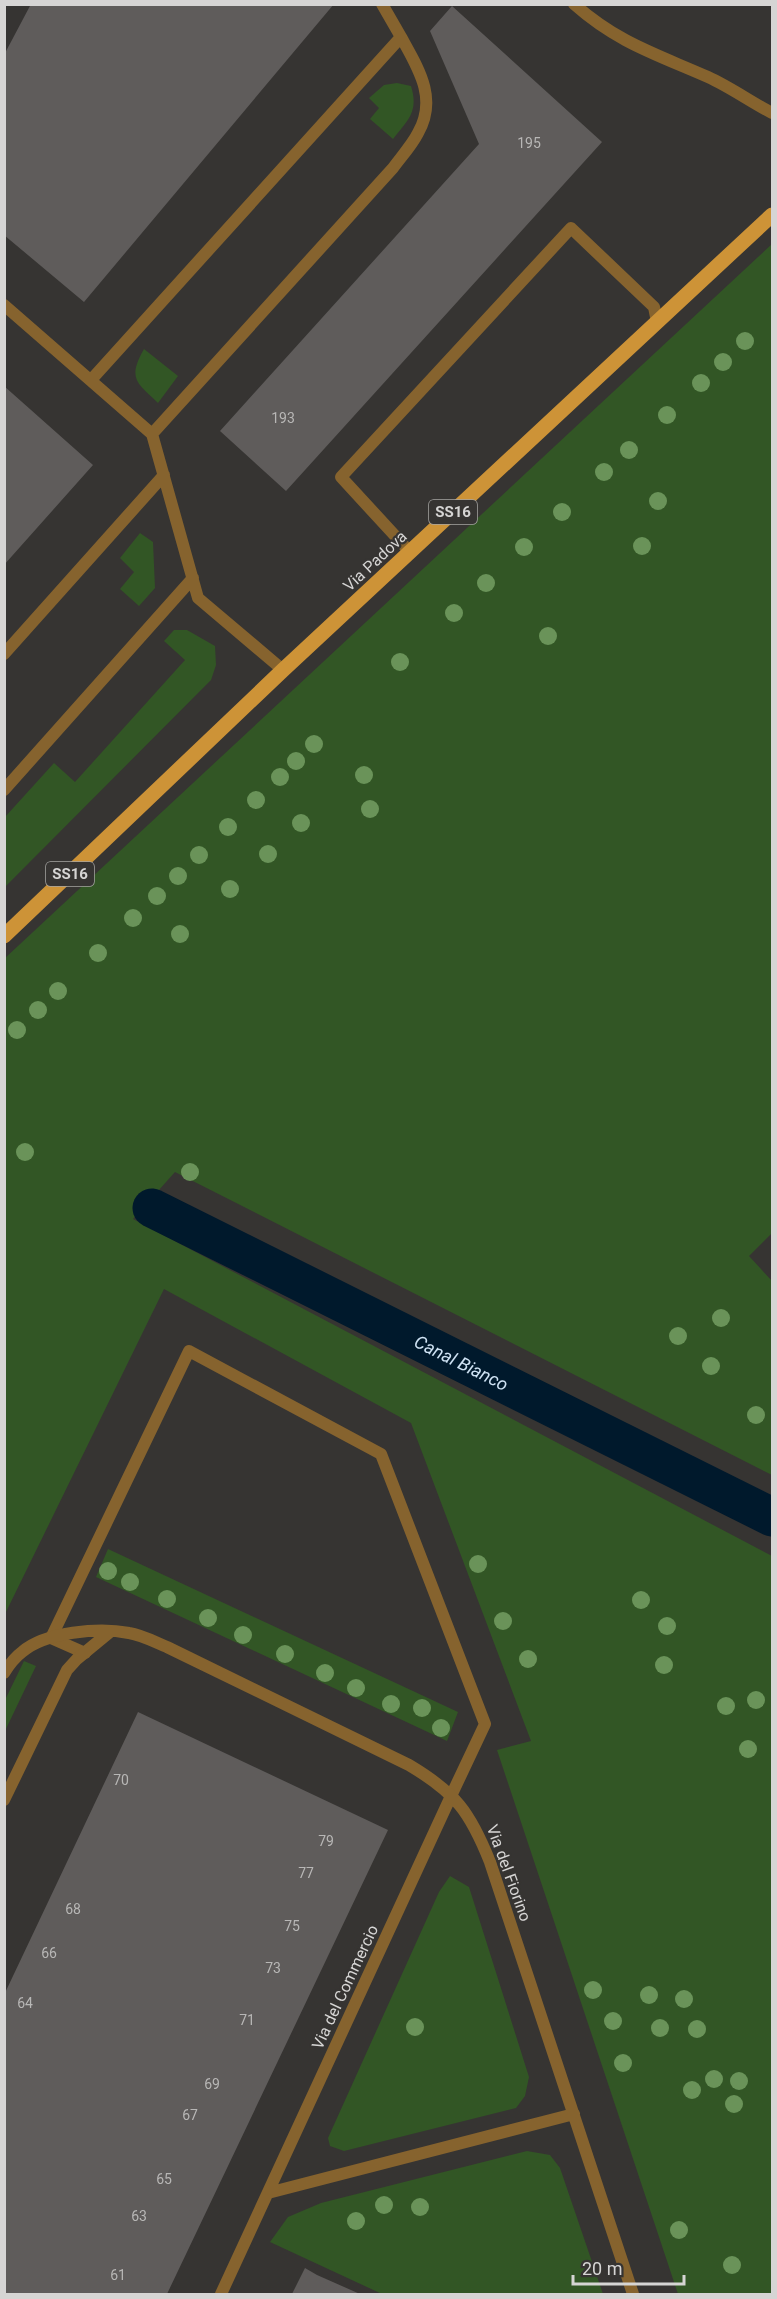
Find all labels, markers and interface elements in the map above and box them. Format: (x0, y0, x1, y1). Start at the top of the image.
house number: 195 (517, 135, 541, 151)
house number: 193 (271, 410, 295, 426)
road number: SS16 (429, 500, 477, 524)
street label: Via Padova (339, 527, 411, 595)
road number: SS16 (46, 862, 94, 886)
water label: Canal Bianco (411, 1330, 512, 1395)
house number: 70 (113, 1772, 129, 1788)
street label: Via del Fiorino (483, 1822, 535, 1924)
house number: 79 (318, 1833, 334, 1849)
house number: 77 (298, 1865, 314, 1881)
house number: 68 (65, 1901, 81, 1917)
house number: 75 (284, 1918, 300, 1934)
street label: Via del Commercio (308, 1922, 382, 2052)
house number: 66 (41, 1945, 57, 1961)
house number: 73 (265, 1960, 281, 1976)
house number: 64 (17, 1995, 33, 2011)
house number: 71 (239, 2012, 255, 2028)
house number: 69 (204, 2076, 220, 2092)
house number: 67 (182, 2107, 198, 2123)
house number: 65 (156, 2171, 172, 2187)
house number: 63 (131, 2208, 147, 2224)
scale bar (573, 2248, 684, 2286)
text: 20 m (582, 2258, 622, 2279)
house number: 61 (110, 2267, 126, 2283)

